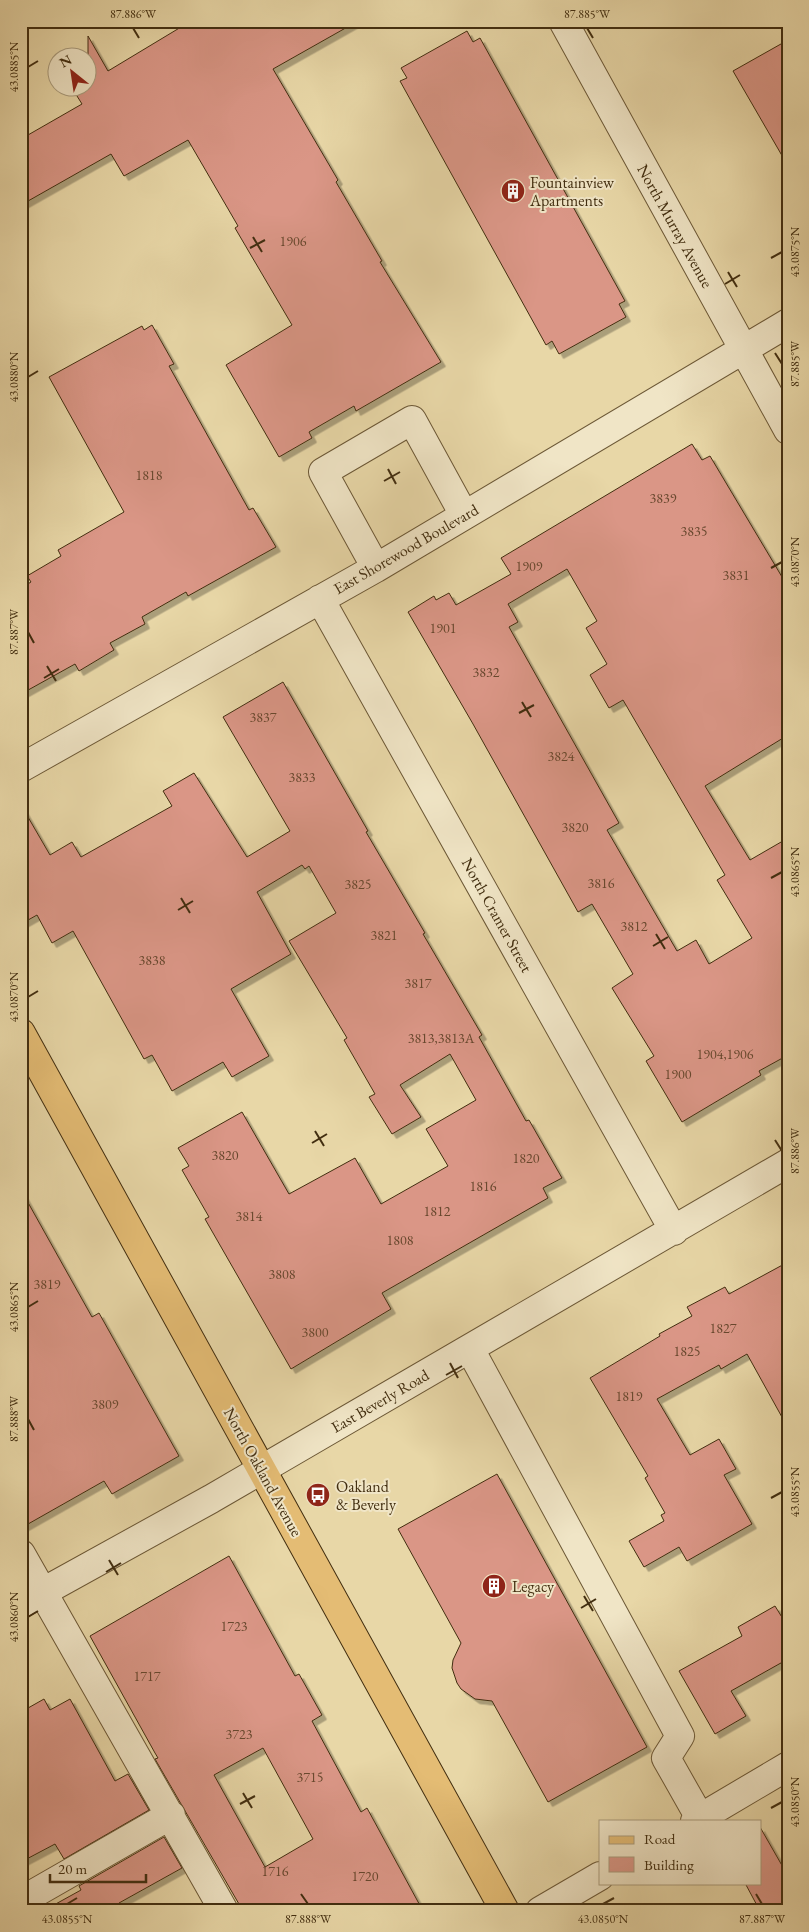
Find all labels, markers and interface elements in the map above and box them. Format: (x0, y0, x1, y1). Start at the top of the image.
text: 87.886°W (110, 6, 157, 22)
text: 87.885°W (564, 6, 611, 22)
text: 43.0885°N (6, 41, 22, 92)
north arrow (48, 48, 98, 98)
text: N (56, 50, 75, 71)
street label: North Murray Avenue (632, 160, 718, 292)
place label: Fountainview Apartments (529, 172, 615, 211)
building icon: Fountainview Apartments (500, 178, 526, 204)
text: 43.0875°N (787, 226, 803, 277)
house number: 1906 (280, 232, 307, 250)
text: 87.885°W (787, 340, 803, 387)
text: 43.0880°N (6, 351, 22, 402)
house number: 1818 (136, 466, 163, 484)
house number: 3839 (650, 489, 677, 507)
street label: East Shorewood Boulevard (330, 499, 483, 599)
house number: 3835 (681, 522, 707, 540)
text: 43.0870°N (787, 536, 803, 587)
house number: 1909 (516, 557, 543, 575)
house number: 3831 (723, 566, 749, 584)
text: 87.887°W (6, 608, 22, 655)
house number: 1901 (430, 619, 456, 637)
house number: 3832 (473, 663, 500, 681)
house number: 3837 (250, 708, 277, 726)
house number: 3824 (548, 747, 575, 765)
house number: 3833 (289, 768, 316, 786)
house number: 3820 (562, 818, 589, 836)
text: 43.0865°N (787, 846, 803, 897)
street label: North Cramer Street (457, 854, 537, 976)
house number: 3816 (588, 874, 615, 892)
house number: 3825 (345, 875, 371, 893)
house number: 3812 (621, 917, 648, 935)
house number: 3821 (371, 926, 397, 944)
house number: 3838 (139, 951, 166, 969)
text: 43.0870°N (6, 971, 22, 1022)
house number: 3817 (405, 974, 432, 992)
house number: 3813,3813A (408, 1029, 475, 1047)
house number: 1904,1906 (697, 1045, 754, 1063)
house number: 1900 (665, 1065, 692, 1083)
text: 87.886°W (787, 1127, 803, 1174)
house number: 3820 (212, 1146, 239, 1164)
house number: 1820 (513, 1149, 540, 1167)
house number: 1816 (470, 1177, 497, 1195)
house number: 1812 (424, 1202, 451, 1220)
house number: 3814 (236, 1207, 263, 1225)
house number: 1808 (387, 1231, 414, 1249)
house number: 3808 (269, 1265, 296, 1283)
house number: 3819 (34, 1275, 61, 1293)
text: 43.0865°N (6, 1281, 22, 1332)
house number: 1827 (710, 1319, 737, 1337)
house number: 3800 (302, 1323, 329, 1341)
house number: 1825 (674, 1342, 700, 1360)
street label: East Beverly Road (327, 1364, 434, 1438)
house number: 1819 (616, 1387, 643, 1405)
text: 87.888°W (6, 1395, 22, 1442)
house number: 3809 (92, 1395, 119, 1413)
street label: North Oakland Avenue (219, 1404, 307, 1540)
text: 43.0855°N (787, 1466, 803, 1517)
place label: Oakland & Beverly (336, 1476, 397, 1515)
bus stop icon: Oakland & Beverly (305, 1482, 331, 1508)
building icon: Legacy (481, 1573, 507, 1599)
place label: Legacy (512, 1576, 555, 1597)
text: 43.0860°N (6, 1591, 22, 1642)
house number: 1723 (221, 1617, 248, 1635)
house number: 1717 (134, 1667, 161, 1685)
house number: 3723 (226, 1725, 253, 1743)
house number: 3715 (297, 1768, 323, 1786)
text: 43.0850°N (787, 1776, 803, 1827)
legend (599, 1820, 762, 1884)
text: Road (644, 1829, 676, 1848)
scale bar (50, 1852, 146, 1884)
text: Building (644, 1855, 694, 1874)
text: 20 m (58, 1859, 87, 1878)
house number: 1716 (262, 1862, 289, 1880)
house number: 1720 (352, 1867, 379, 1885)
text: 43.0855°N (42, 1911, 93, 1927)
text: 87.888°W (285, 1911, 332, 1927)
text: 43.0850°N (578, 1911, 629, 1927)
text: 87.887°W (739, 1911, 786, 1927)

